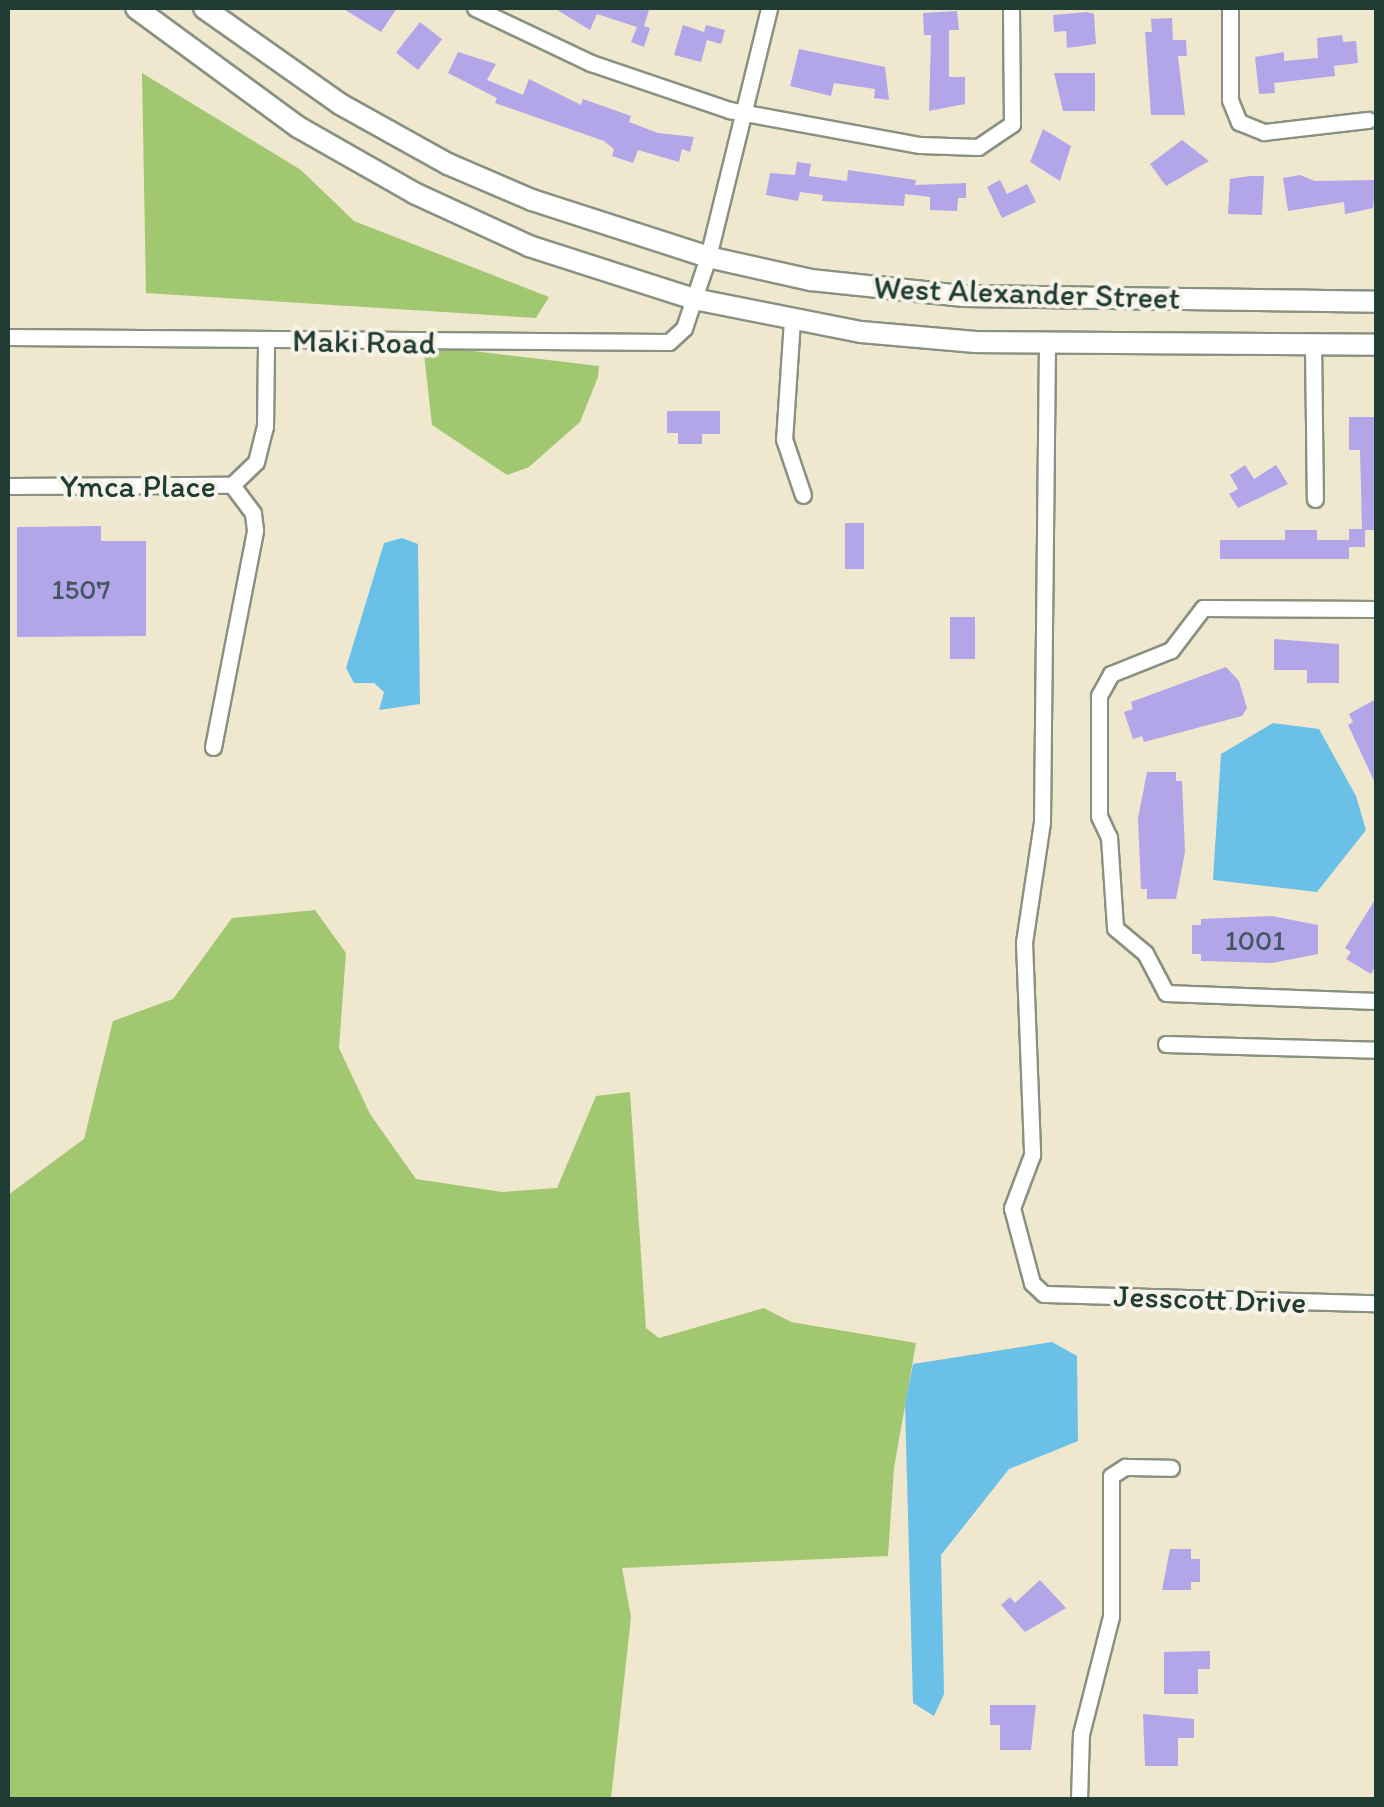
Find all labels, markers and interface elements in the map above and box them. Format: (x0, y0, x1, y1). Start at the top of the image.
street label: West Alexander Street (874, 268, 1180, 318)
street label: Maki Road (292, 322, 436, 362)
street label: Ymca Place (60, 467, 216, 505)
house number: 1507 (52, 572, 110, 606)
house number: 1001 (1225, 923, 1285, 957)
street label: Jesscott Drive (1113, 1276, 1307, 1322)

